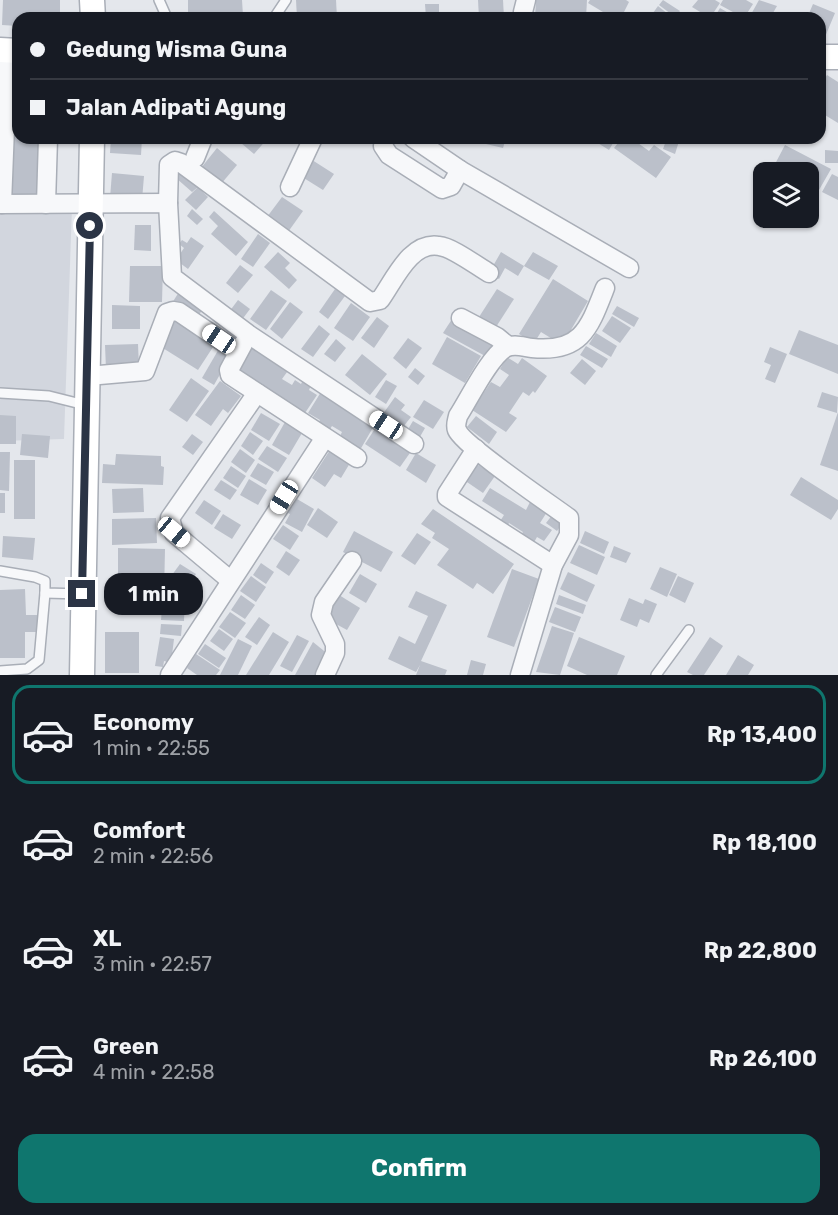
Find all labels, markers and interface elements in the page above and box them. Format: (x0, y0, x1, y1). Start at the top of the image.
text: Gedung Wisma Guna (66, 36, 287, 63)
text: Jalan Adipati Agung (66, 94, 286, 121)
map controls (753, 162, 819, 228)
button: layers (753, 162, 819, 228)
route start (76, 212, 103, 239)
car (199, 321, 239, 357)
car (366, 408, 406, 442)
car (267, 477, 301, 517)
car (154, 514, 194, 550)
callout: 1 min (103, 573, 202, 615)
route end (68, 580, 95, 607)
text: 1 min (128, 582, 179, 606)
icon: car (21, 708, 75, 762)
text: Economy (93, 709, 194, 736)
text: Rp 13,400 (707, 721, 817, 748)
text: 1 min · 22:55 (93, 736, 210, 760)
icon: car (21, 816, 75, 870)
text: Comfort (93, 817, 185, 844)
text: Rp 18,100 (712, 829, 817, 856)
text: 2 min · 22:56 (93, 844, 213, 868)
icon: car (21, 924, 75, 978)
text: XL (93, 925, 121, 952)
text: Rp 22,800 (704, 937, 817, 964)
text: 3 min · 22:57 (93, 952, 212, 976)
icon: car (21, 1032, 75, 1086)
text: Green (93, 1033, 159, 1060)
text: Rp 26,100 (709, 1045, 817, 1072)
text: 4 min · 22:58 (93, 1060, 215, 1084)
button: Confirm (18, 1134, 820, 1203)

